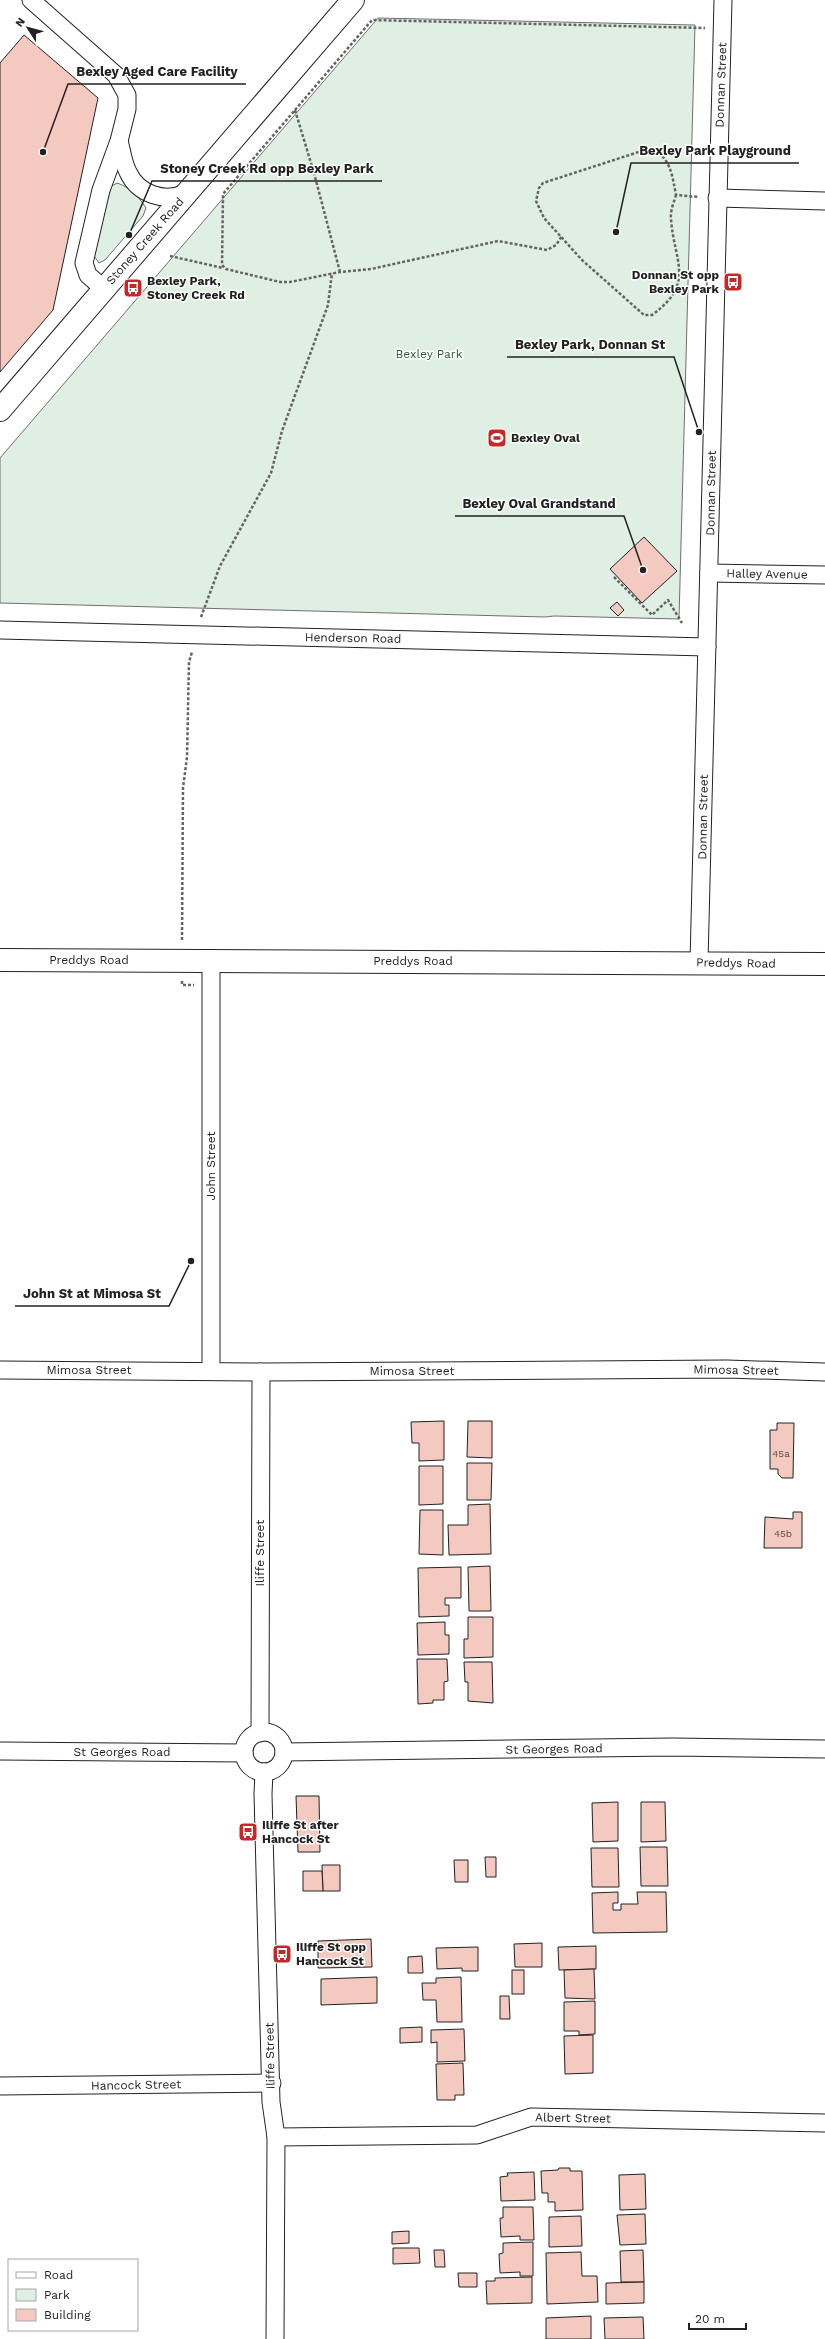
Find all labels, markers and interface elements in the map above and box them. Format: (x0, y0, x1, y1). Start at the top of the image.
north arrow (8, 8, 48, 48)
text: N (13, 15, 28, 30)
street label: Donnan Street (713, 42, 729, 128)
callout: Bexley Aged Care Facility (68, 59, 246, 84)
text: Bexley Aged Care Facility (76, 64, 238, 79)
callout: Bexley Park Playground (631, 138, 799, 163)
text: Bexley Park Playground (639, 143, 791, 158)
callout: Stoney Creek Rd opp Bexley Park (152, 156, 382, 181)
text: Stoney Creek Rd opp Bexley Park (160, 161, 375, 176)
street label: Stoney Creek Road (103, 195, 187, 287)
place label: Donnan St opp Bexley Park (632, 268, 720, 296)
bus stop icon: Donnan St opp Bexley Park (722, 271, 744, 293)
place label: Bexley Park, Stoney Creek Rd (147, 274, 245, 302)
bus stop icon: Bexley Park, Stoney Creek Rd (122, 277, 144, 299)
callout: Bexley Park, Donnan St (507, 332, 674, 357)
text: Bexley Park, Donnan St (515, 337, 665, 352)
park label: Bexley Park (395, 347, 463, 361)
sports icon: Bexley Oval (486, 427, 508, 449)
place label: Bexley Oval (511, 431, 580, 445)
street label: Donnan Street (703, 450, 719, 536)
callout: Bexley Oval Grandstand (455, 491, 624, 516)
text: Bexley Oval Grandstand (462, 496, 616, 511)
street label: Halley Avenue (726, 566, 808, 582)
street label: Henderson Road (305, 630, 401, 646)
street label: Donnan Street (695, 774, 711, 860)
street label: Preddys Road (49, 953, 129, 967)
street label: Preddys Road (373, 954, 453, 968)
street label: Preddys Road (696, 955, 776, 971)
street label: John Street (204, 1132, 218, 1200)
callout: John St at Mimosa St (15, 1281, 169, 1306)
text: John St at Mimosa St (23, 1286, 161, 1301)
street label: Mimosa Street (693, 1362, 779, 1378)
street label: Mimosa Street (46, 1363, 132, 1377)
street label: Mimosa Street (369, 1364, 455, 1378)
house number: 45a (772, 1448, 790, 1459)
street label: Iliffe Street (253, 1520, 267, 1586)
house number: 45b (774, 1528, 792, 1539)
street label: St Georges Road (505, 1741, 603, 1757)
street label: St Georges Road (73, 1745, 171, 1759)
place label: Iliffe St after Hancock St (262, 1818, 339, 1846)
bus stop icon: Iliffe St after Hancock St (237, 1821, 259, 1843)
place label: Iliffe St opp Hancock St (296, 1940, 366, 1968)
bus stop icon: Iliffe St opp Hancock St (271, 1943, 293, 1965)
street label: Iliffe Street (262, 2023, 278, 2089)
street label: Hancock Street (91, 2077, 181, 2093)
street label: Albert Street (535, 2110, 611, 2126)
legend (8, 2259, 138, 2331)
text: Road (44, 2268, 73, 2282)
text: Park (44, 2288, 70, 2302)
scale bar (689, 2305, 746, 2331)
text: Building (44, 2308, 91, 2322)
text: 20 m (695, 2312, 725, 2326)

